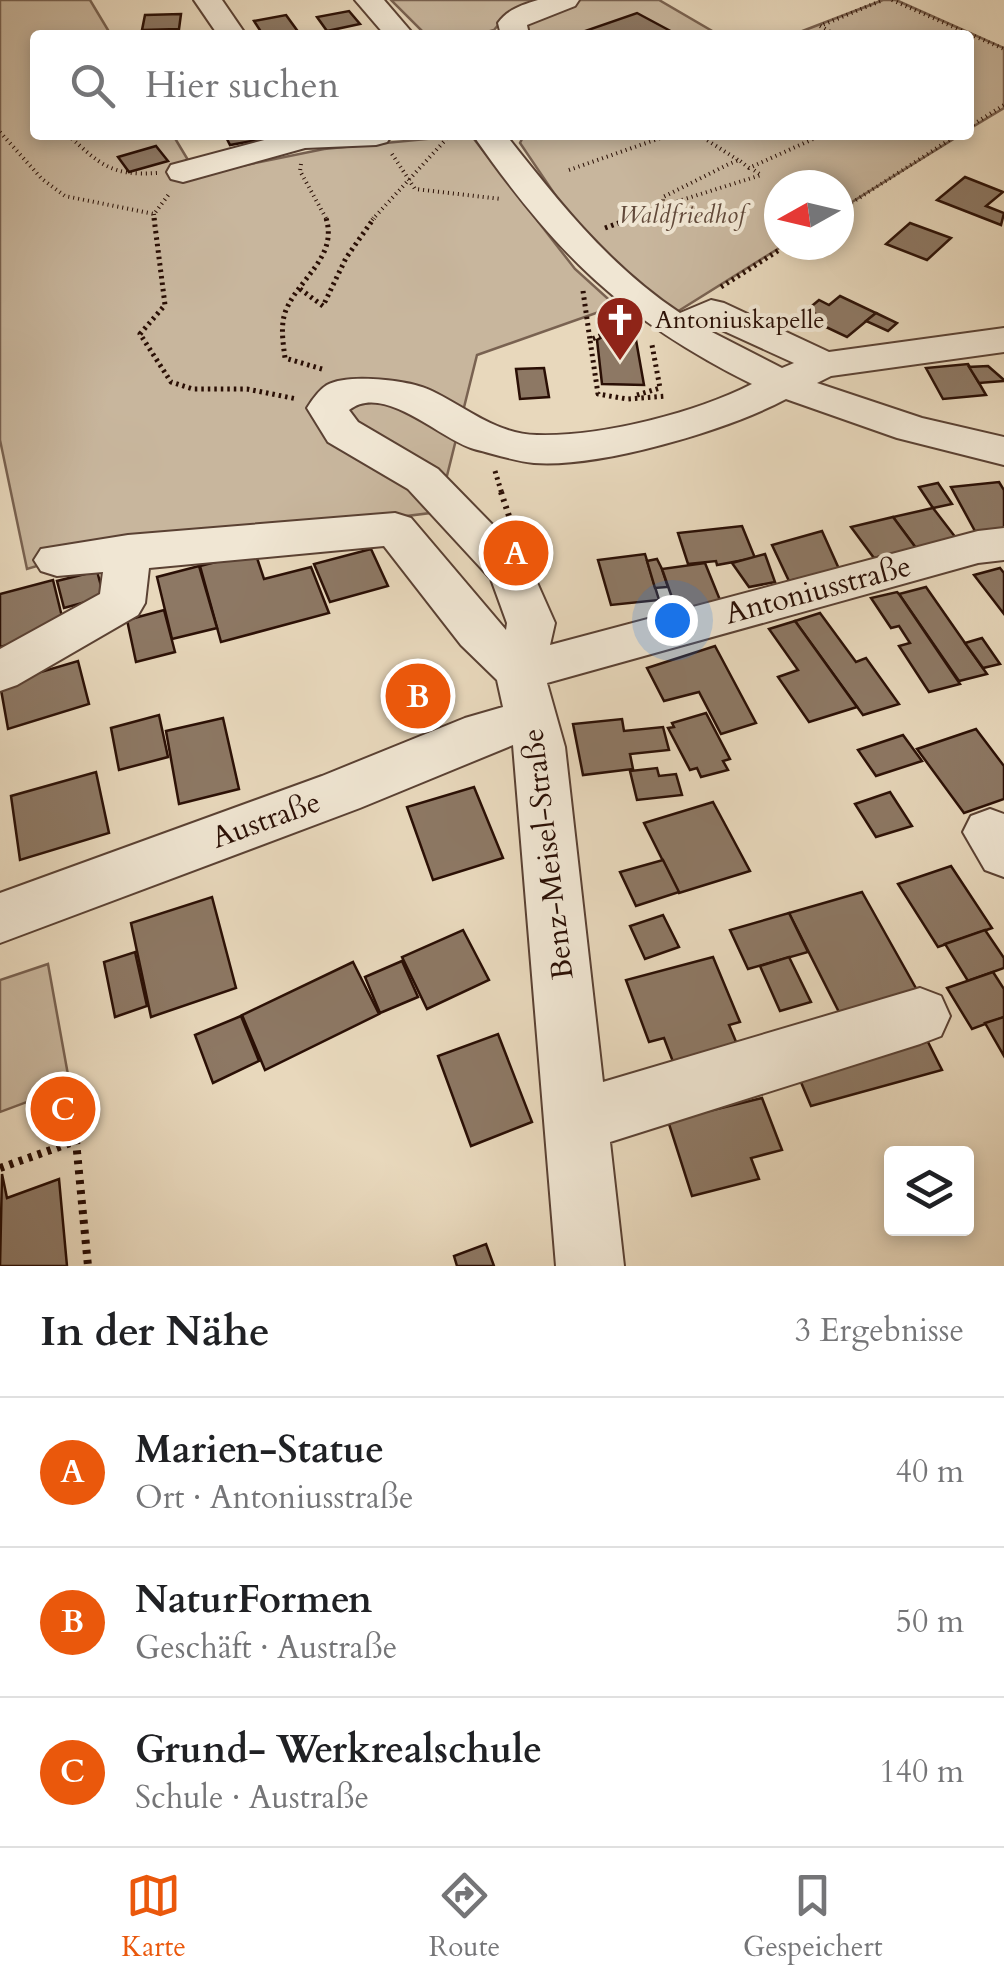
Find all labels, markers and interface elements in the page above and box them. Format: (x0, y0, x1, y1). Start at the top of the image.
search box (30, 30, 974, 140)
icon: search (65, 58, 120, 113)
text: Hier suchen (145, 59, 339, 111)
north arrow (764, 170, 854, 260)
park label: Waldfriedhof (618, 198, 751, 232)
church icon: Antoniuskapelle (594, 294, 646, 362)
place label: Antoniuskapelle (655, 303, 825, 337)
pin: A (484, 516, 548, 590)
street label: Antoniusstraße (720, 545, 916, 635)
your location (647, 595, 698, 646)
pin: B (386, 658, 450, 734)
street label: Benz-Meisel-Straße (512, 726, 584, 982)
street label: Austraße (206, 781, 326, 859)
pin: C (30, 1072, 96, 1146)
map controls (884, 1146, 974, 1236)
button: layers (884, 1146, 974, 1236)
text: In der Nähe (40, 1303, 270, 1360)
text: 3 Ergebnisse (795, 1309, 964, 1353)
text: Marien-Statue (135, 1424, 384, 1476)
text: A (60, 1450, 85, 1494)
text: 40 m (896, 1450, 964, 1494)
text: Ort · Antoniusstraße (135, 1476, 413, 1520)
text: NaturFormen (135, 1574, 372, 1626)
text: B (61, 1600, 84, 1644)
text: 50 m (896, 1600, 964, 1644)
text: Geschäft · Austraße (135, 1626, 397, 1670)
text: Grund- Werkrealschule (135, 1724, 542, 1776)
text: C (60, 1750, 85, 1794)
text: 140 m (879, 1750, 964, 1794)
text: Schule · Austraße (135, 1776, 369, 1820)
tab: Karte (121, 1868, 186, 1966)
tab: Route (429, 1868, 500, 1966)
tab: Gespeichert (743, 1868, 883, 1966)

